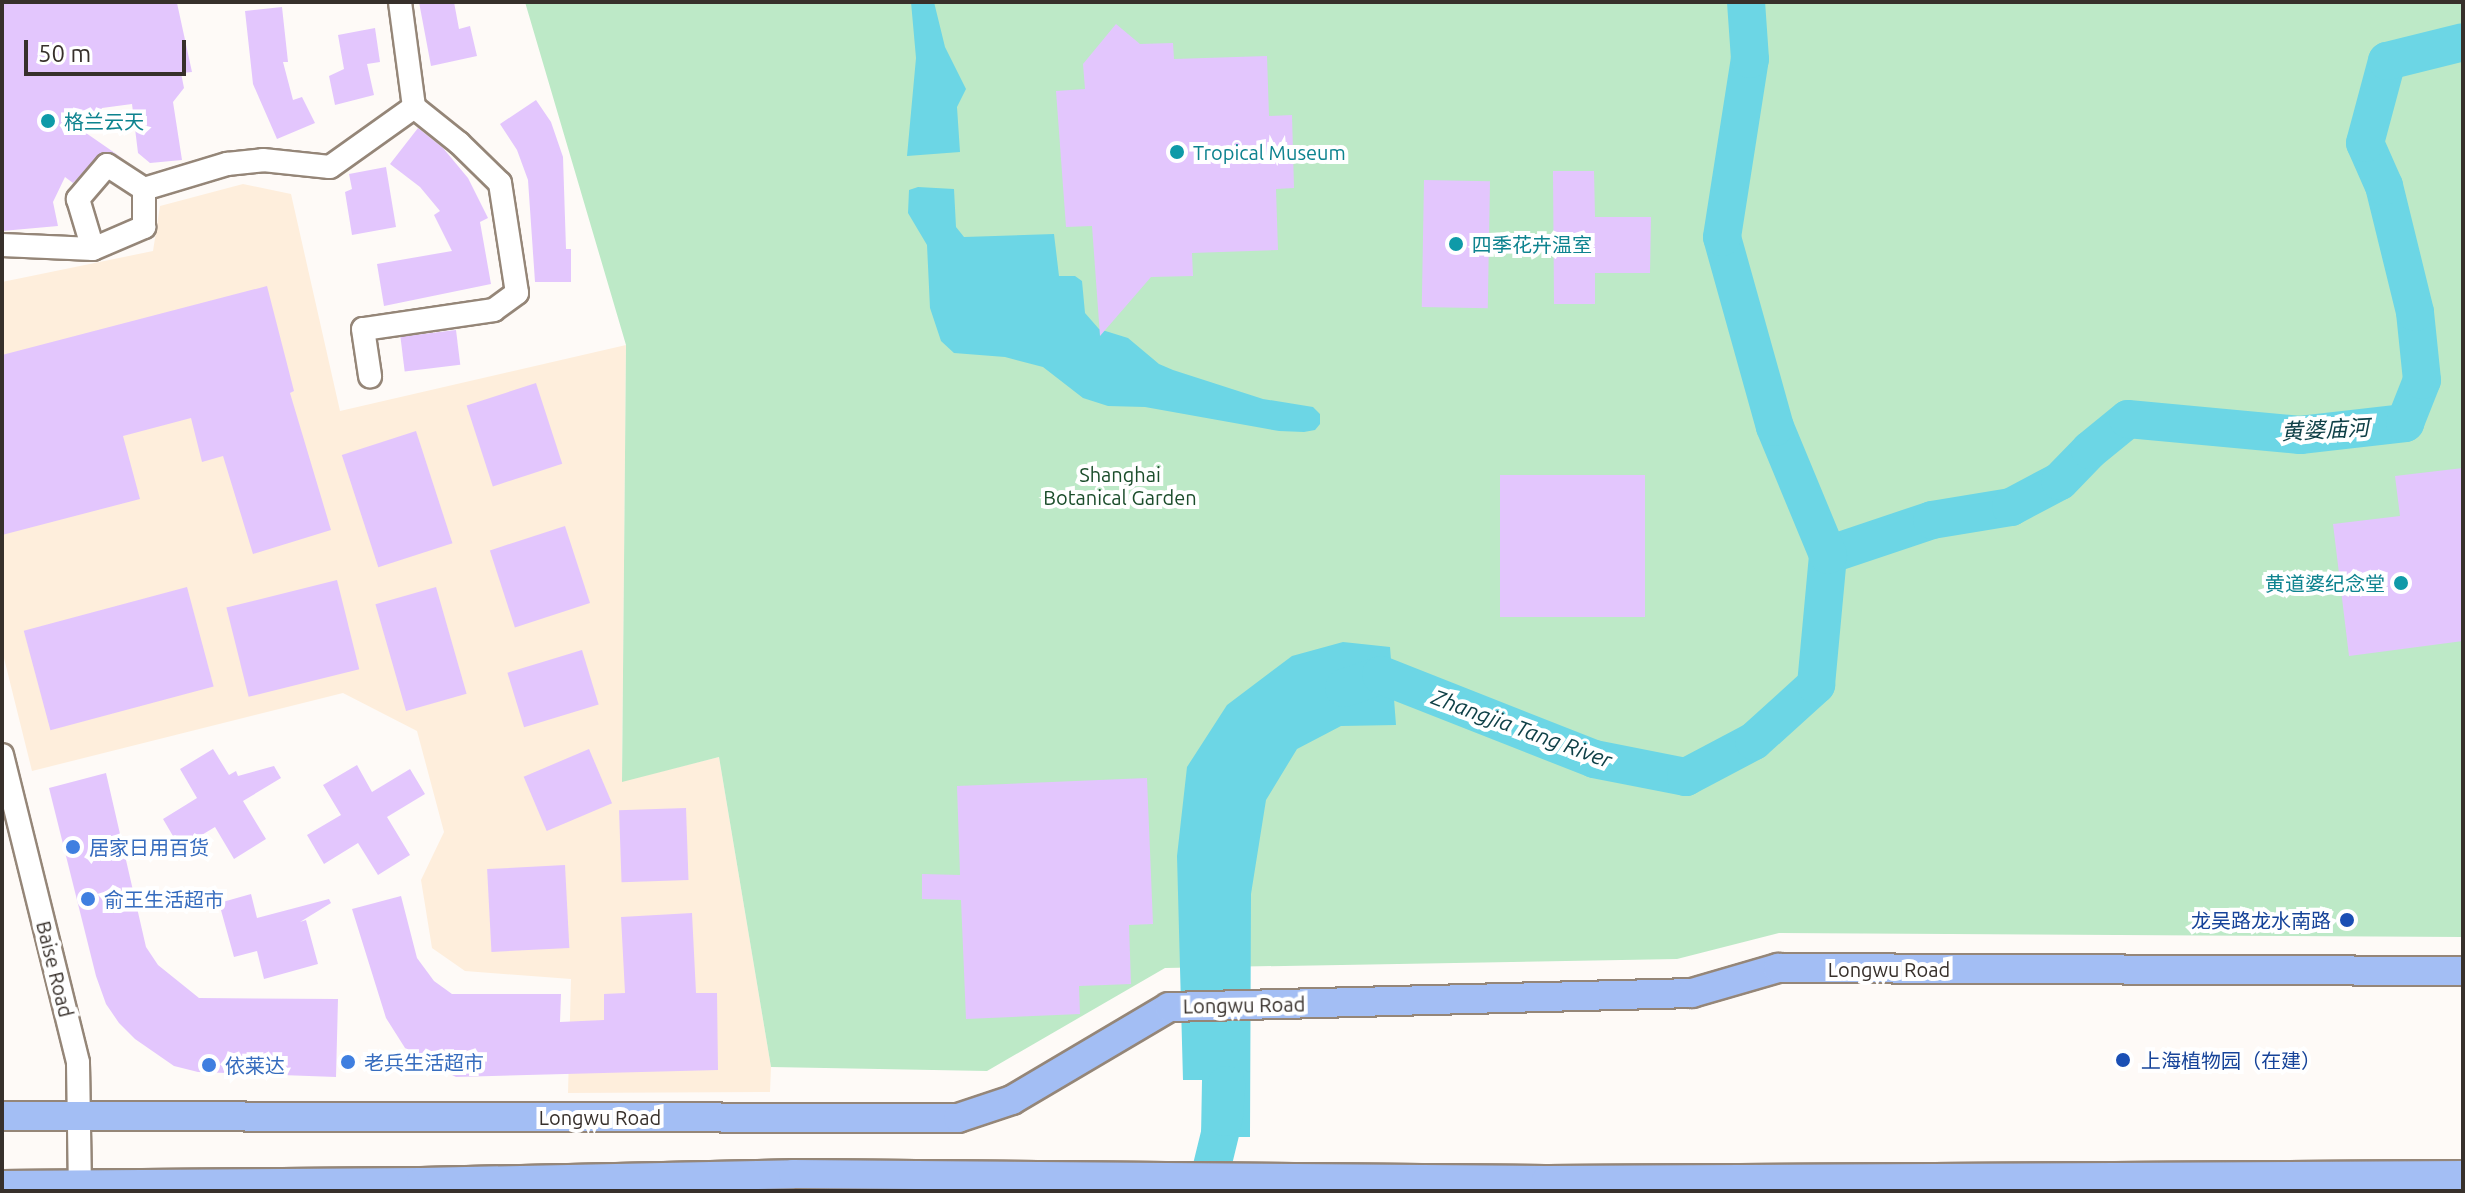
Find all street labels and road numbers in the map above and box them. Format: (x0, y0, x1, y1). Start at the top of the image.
street label: Baise Road (31, 918, 79, 1020)
street label: Longwu Road (1828, 957, 1950, 981)
street label: Longwu Road (1183, 992, 1305, 1018)
street label: Longwu Road (539, 1105, 661, 1129)

